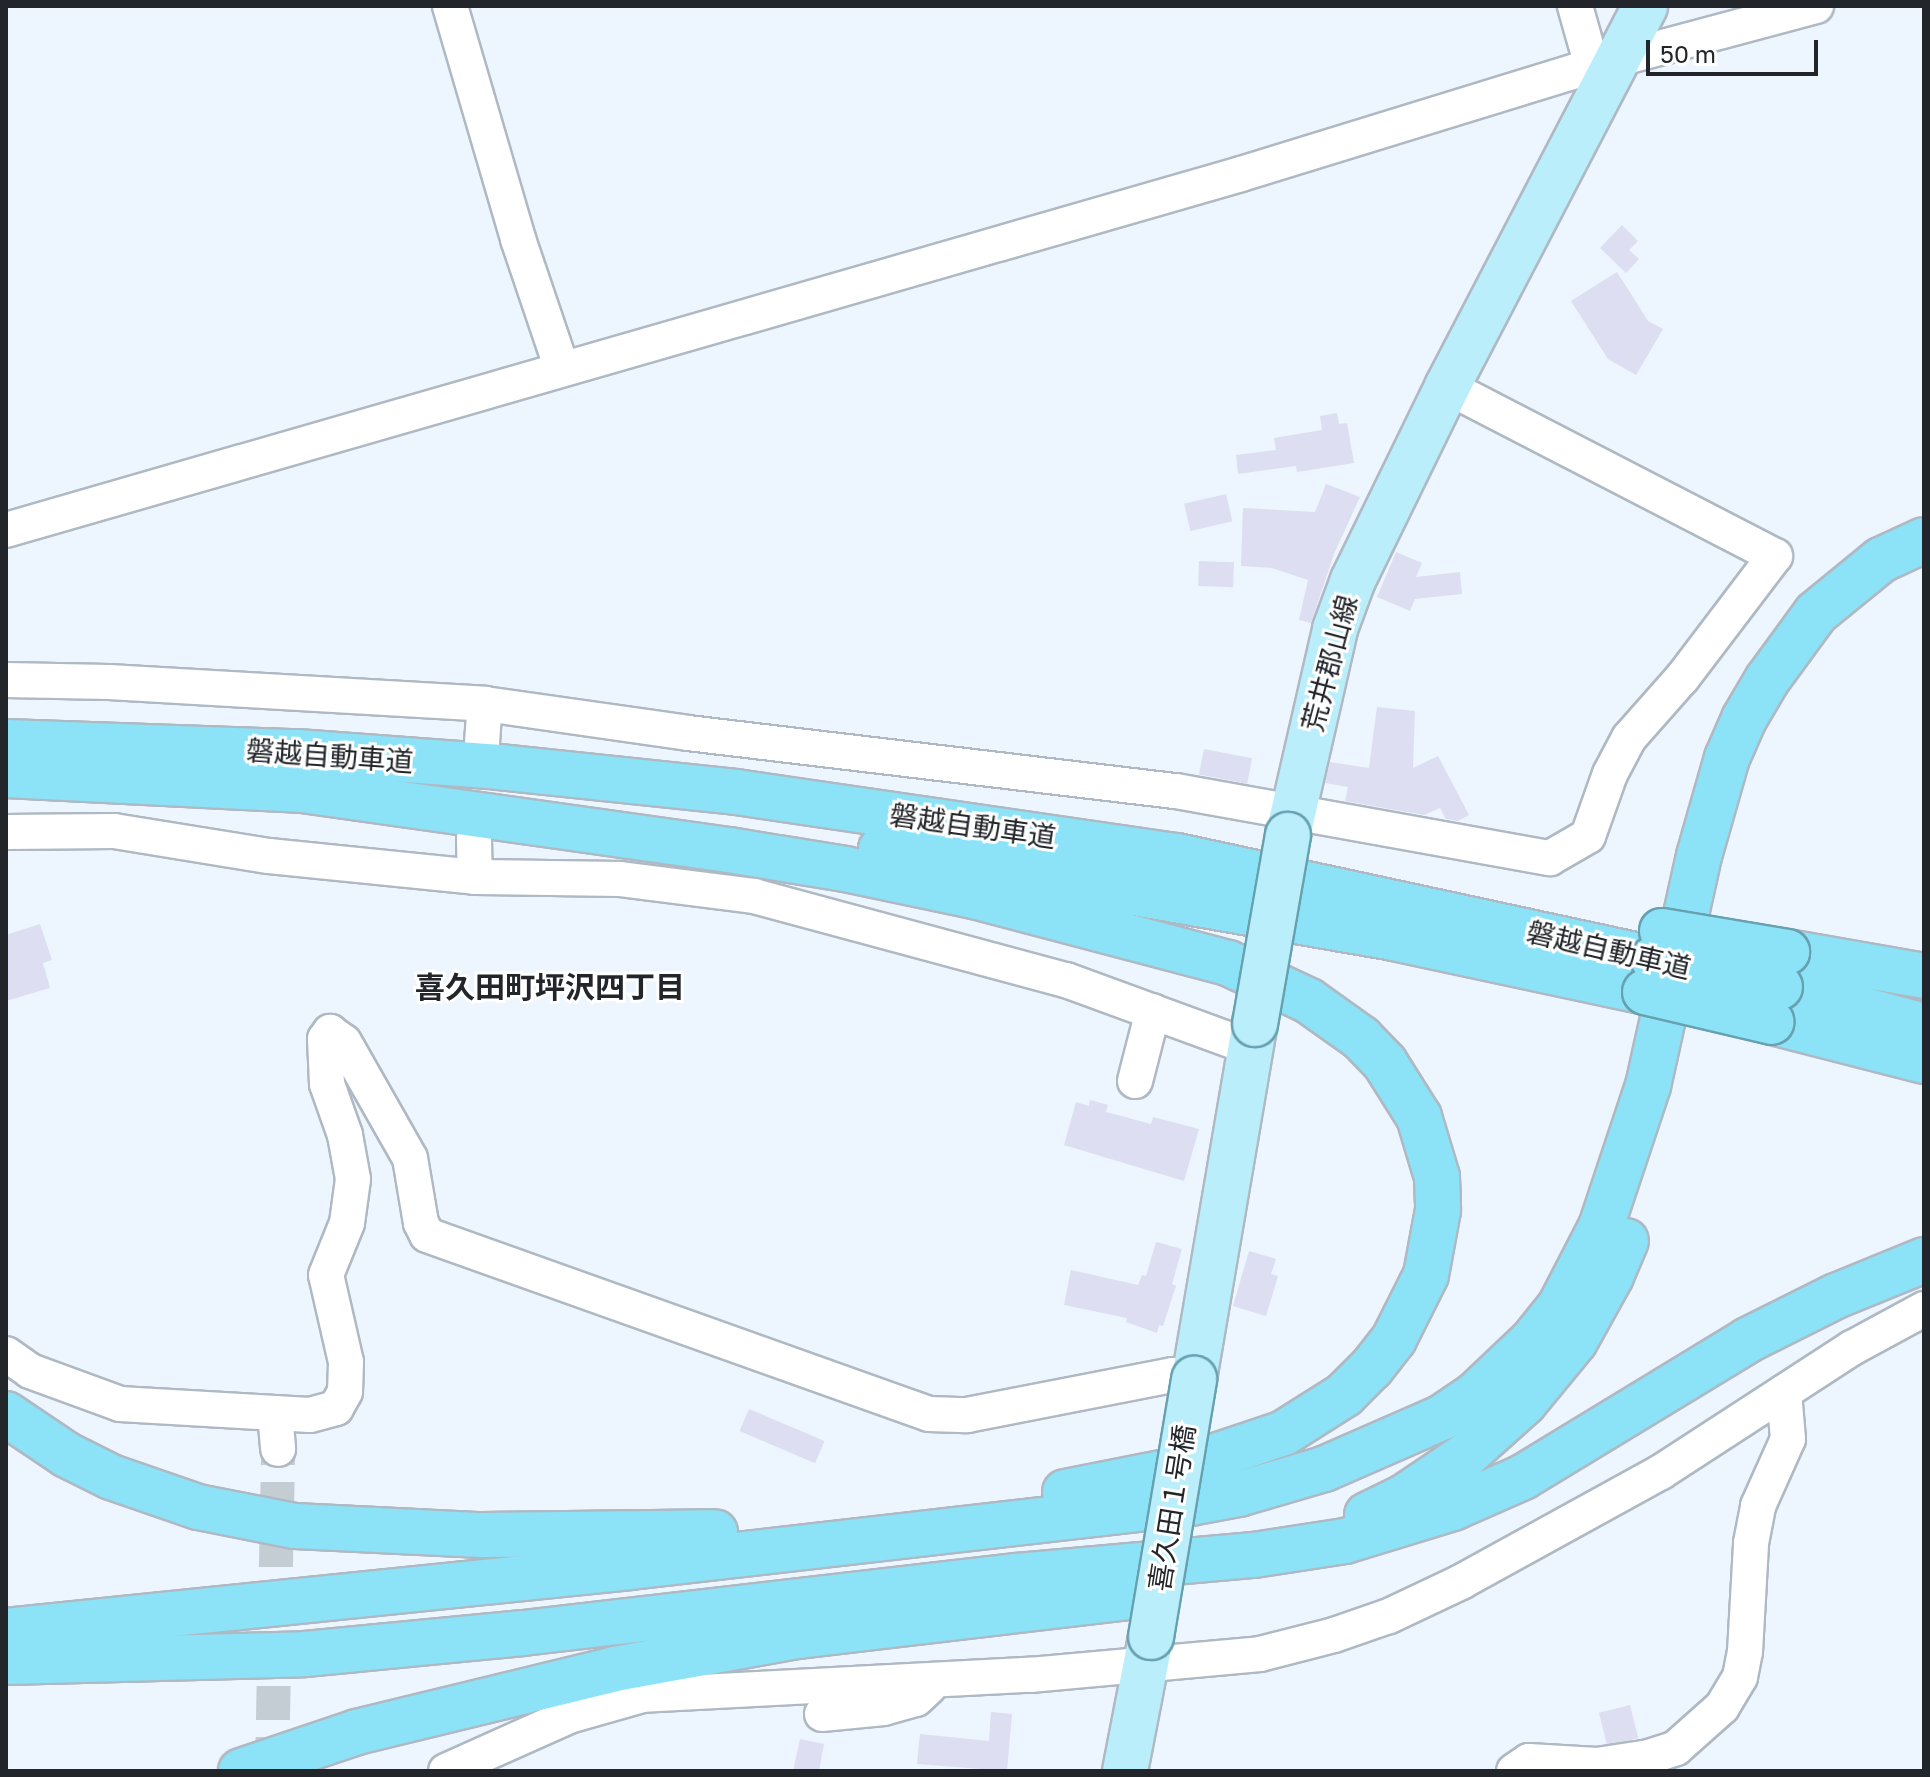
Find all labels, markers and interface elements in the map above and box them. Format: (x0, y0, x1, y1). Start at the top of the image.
scale bar (1650, 24, 1822, 74)
text: 50 m (1660, 39, 1716, 68)
street label: 荒井郡山線 (1296, 591, 1364, 735)
street label: 磐越自動車道 (245, 733, 415, 779)
street label: 磐越自動車道 (887, 798, 1059, 854)
street label: 磐越自動車道 (1523, 915, 1695, 985)
district label: 喜久田町坪沢四丁目 (415, 969, 685, 1005)
street label: 喜久田１号橋 (1142, 1422, 1202, 1594)

